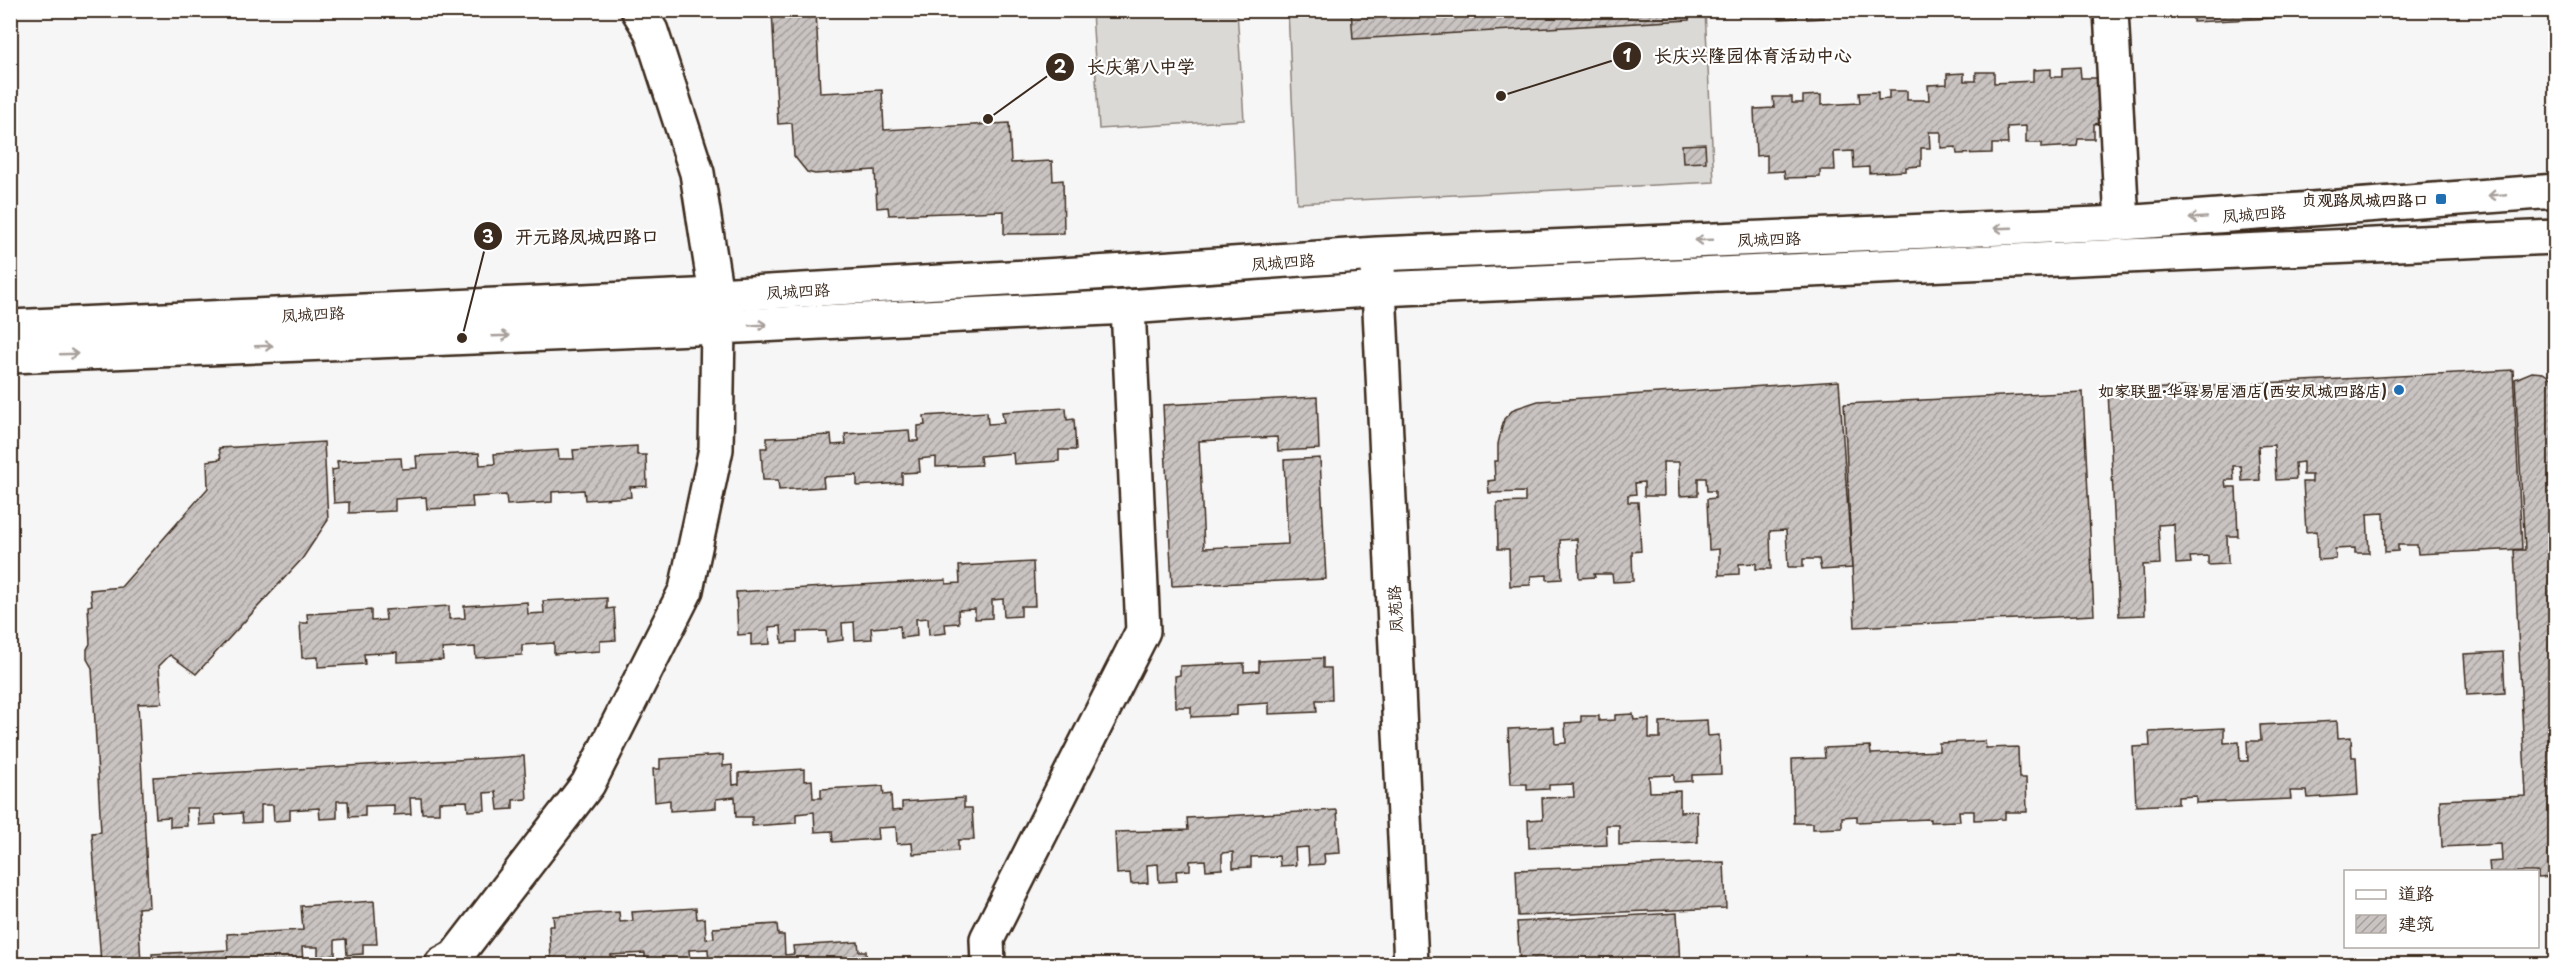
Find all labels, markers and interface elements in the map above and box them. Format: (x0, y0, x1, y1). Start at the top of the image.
callout: 长庆兴隆园体育活动中心 (1612, 38, 1864, 74)
text: 1 (1623, 41, 1632, 68)
text: 长庆兴隆园体育活动中心 (1654, 41, 1852, 68)
callout: 长庆第八中学 (1045, 49, 1207, 85)
text: 2 (1054, 52, 1067, 79)
text: 长庆第八中学 (1087, 52, 1195, 79)
place label: 贞观路凤城四路口 (2301, 187, 2429, 211)
one-way arrow (2488, 190, 2508, 201)
marker: 贞观路凤城四路口 (2434, 192, 2448, 206)
street label: 凤城四路 (2221, 199, 2287, 227)
one-way arrow (2189, 212, 2208, 223)
callout: 开元路凤城四路口 (473, 218, 671, 254)
text: 3 (482, 222, 494, 249)
text: 开元路凤城四路口 (515, 222, 659, 249)
one-way arrow (1994, 222, 2014, 234)
street label: 凤城四路 (1737, 225, 1801, 251)
one-way arrow (1694, 235, 1714, 246)
street label: 凤城四路 (1250, 247, 1316, 275)
street label: 凤城四路 (765, 276, 831, 304)
street label: 凤城四路 (280, 299, 346, 327)
one-way arrow (748, 320, 768, 331)
one-way arrow (490, 331, 510, 342)
one-way arrow (253, 340, 273, 352)
one-way arrow (58, 348, 78, 360)
place label: 如家联盟·华驿易居酒店(西安凤城四路店) (2098, 378, 2387, 402)
marker: 如家联盟·华驿易居酒店(西安凤城四路店) (2392, 383, 2406, 397)
street label: 凤苑路 (1381, 584, 1407, 634)
legend (2344, 870, 2539, 948)
text: 道路 (2398, 879, 2434, 906)
text: 建筑 (2398, 909, 2434, 936)

